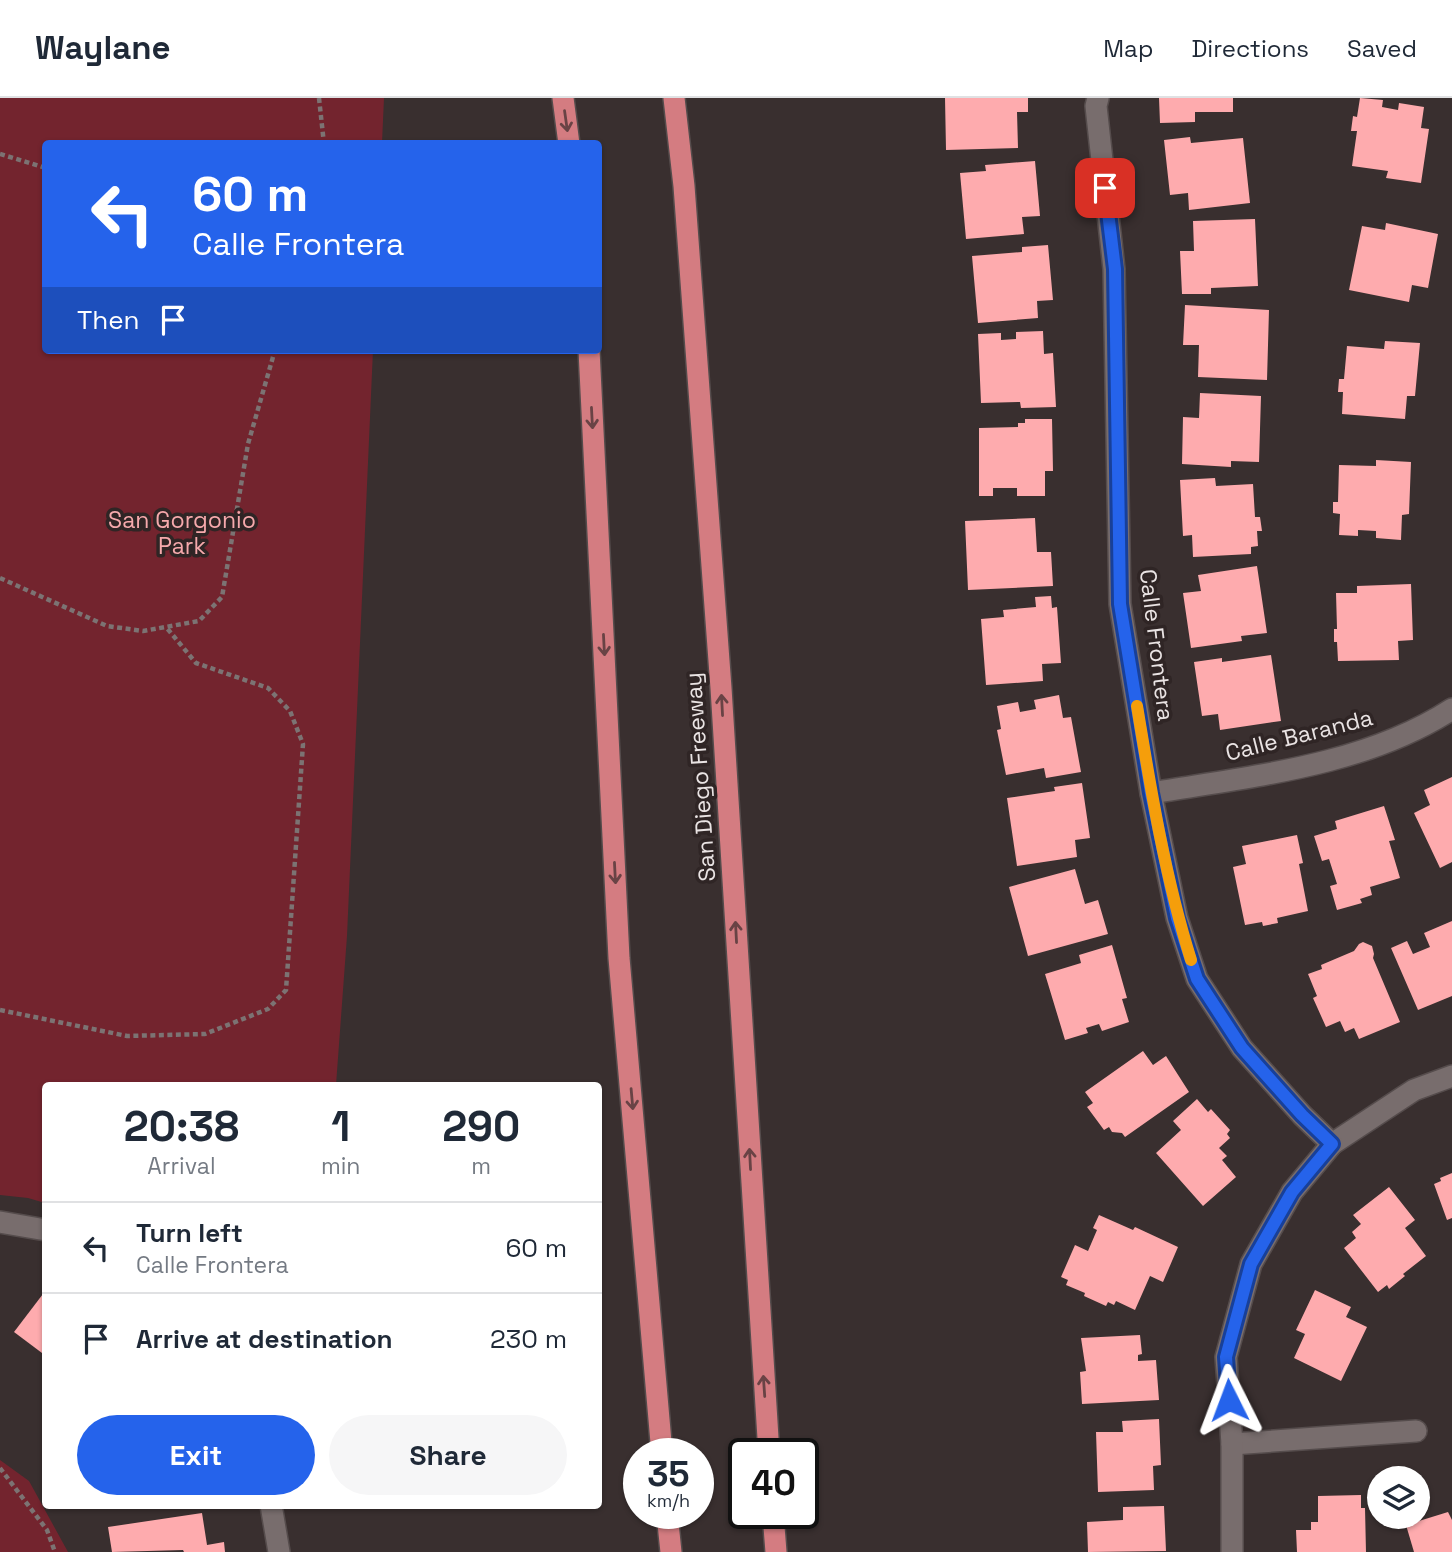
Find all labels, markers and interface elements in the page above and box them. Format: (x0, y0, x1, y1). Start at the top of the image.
text: Waylane (35, 27, 171, 69)
text: Map (1103, 33, 1153, 64)
text: Directions (1191, 33, 1309, 64)
text: Saved (1347, 33, 1417, 64)
one-way arrow (559, 109, 572, 132)
pin (1075, 158, 1135, 218)
text: 60 m (192, 163, 308, 225)
icon: left (77, 168, 168, 259)
icon: arrive (1086, 169, 1124, 207)
text: Calle Frontera (192, 224, 405, 264)
icon: arrive (154, 301, 192, 339)
text: Then (77, 303, 140, 337)
one-way arrow (586, 406, 599, 429)
park label: San Gorgonio Park (108, 505, 256, 561)
street label: Calle Frontera (1133, 567, 1181, 723)
one-way arrow (597, 634, 610, 657)
street label: San Diego Freeway (678, 671, 722, 883)
one-way arrow (716, 694, 729, 717)
street label: Calle Baranda (1222, 702, 1376, 768)
one-way arrow (609, 861, 622, 883)
one-way arrow (729, 921, 742, 944)
one-way arrow (626, 1088, 639, 1110)
text: 20:38 (124, 1100, 239, 1153)
text: 1 (331, 1100, 350, 1153)
text: 290 (442, 1100, 520, 1153)
one-way arrow (743, 1148, 756, 1171)
text: Arrival (147, 1151, 216, 1181)
text: min (321, 1151, 360, 1181)
text: m (471, 1151, 491, 1181)
text: Turn left (136, 1216, 243, 1250)
icon: left (77, 1229, 115, 1267)
text: 60 m (505, 1231, 567, 1265)
text: Calle Frontera (136, 1250, 289, 1280)
icon: arrive (77, 1320, 115, 1358)
text: Arrive at destination (136, 1322, 393, 1356)
text: 230 m (490, 1322, 567, 1356)
position arrow (1192, 1363, 1266, 1437)
one-way arrow (757, 1375, 770, 1398)
button: Exit (77, 1415, 315, 1495)
button: Share (329, 1415, 567, 1495)
speed limit sign: 40 (728, 1438, 819, 1529)
text: 35 (647, 1452, 690, 1496)
map controls (1367, 1466, 1430, 1529)
button: layers (1367, 1466, 1430, 1529)
text: km/h (647, 1489, 690, 1512)

